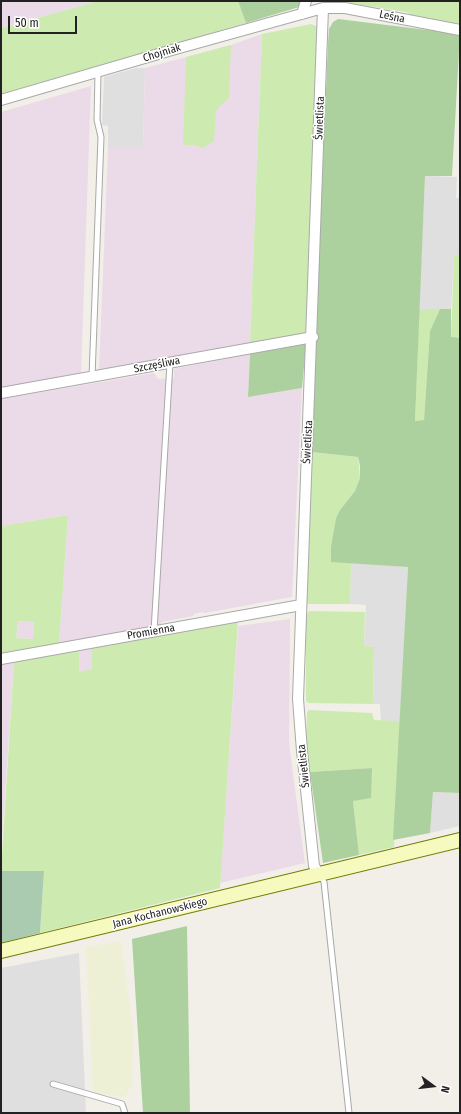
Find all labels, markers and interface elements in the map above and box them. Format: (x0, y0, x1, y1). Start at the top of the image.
scale bar (10, 8, 79, 34)
street label: Leśna (378, 8, 406, 26)
text: 50 m (15, 16, 39, 30)
street label: Chojniak (141, 41, 183, 65)
street label: Świetlista (313, 96, 327, 140)
street label: Szczęśliwa (133, 354, 181, 376)
street label: Świetlista (300, 420, 316, 464)
street label: Promienna (126, 621, 176, 643)
street label: Świetlista (295, 744, 313, 788)
street label: Jana Kochanowskiego (111, 895, 209, 931)
north arrow (413, 1066, 453, 1106)
text: N (438, 1084, 452, 1094)

